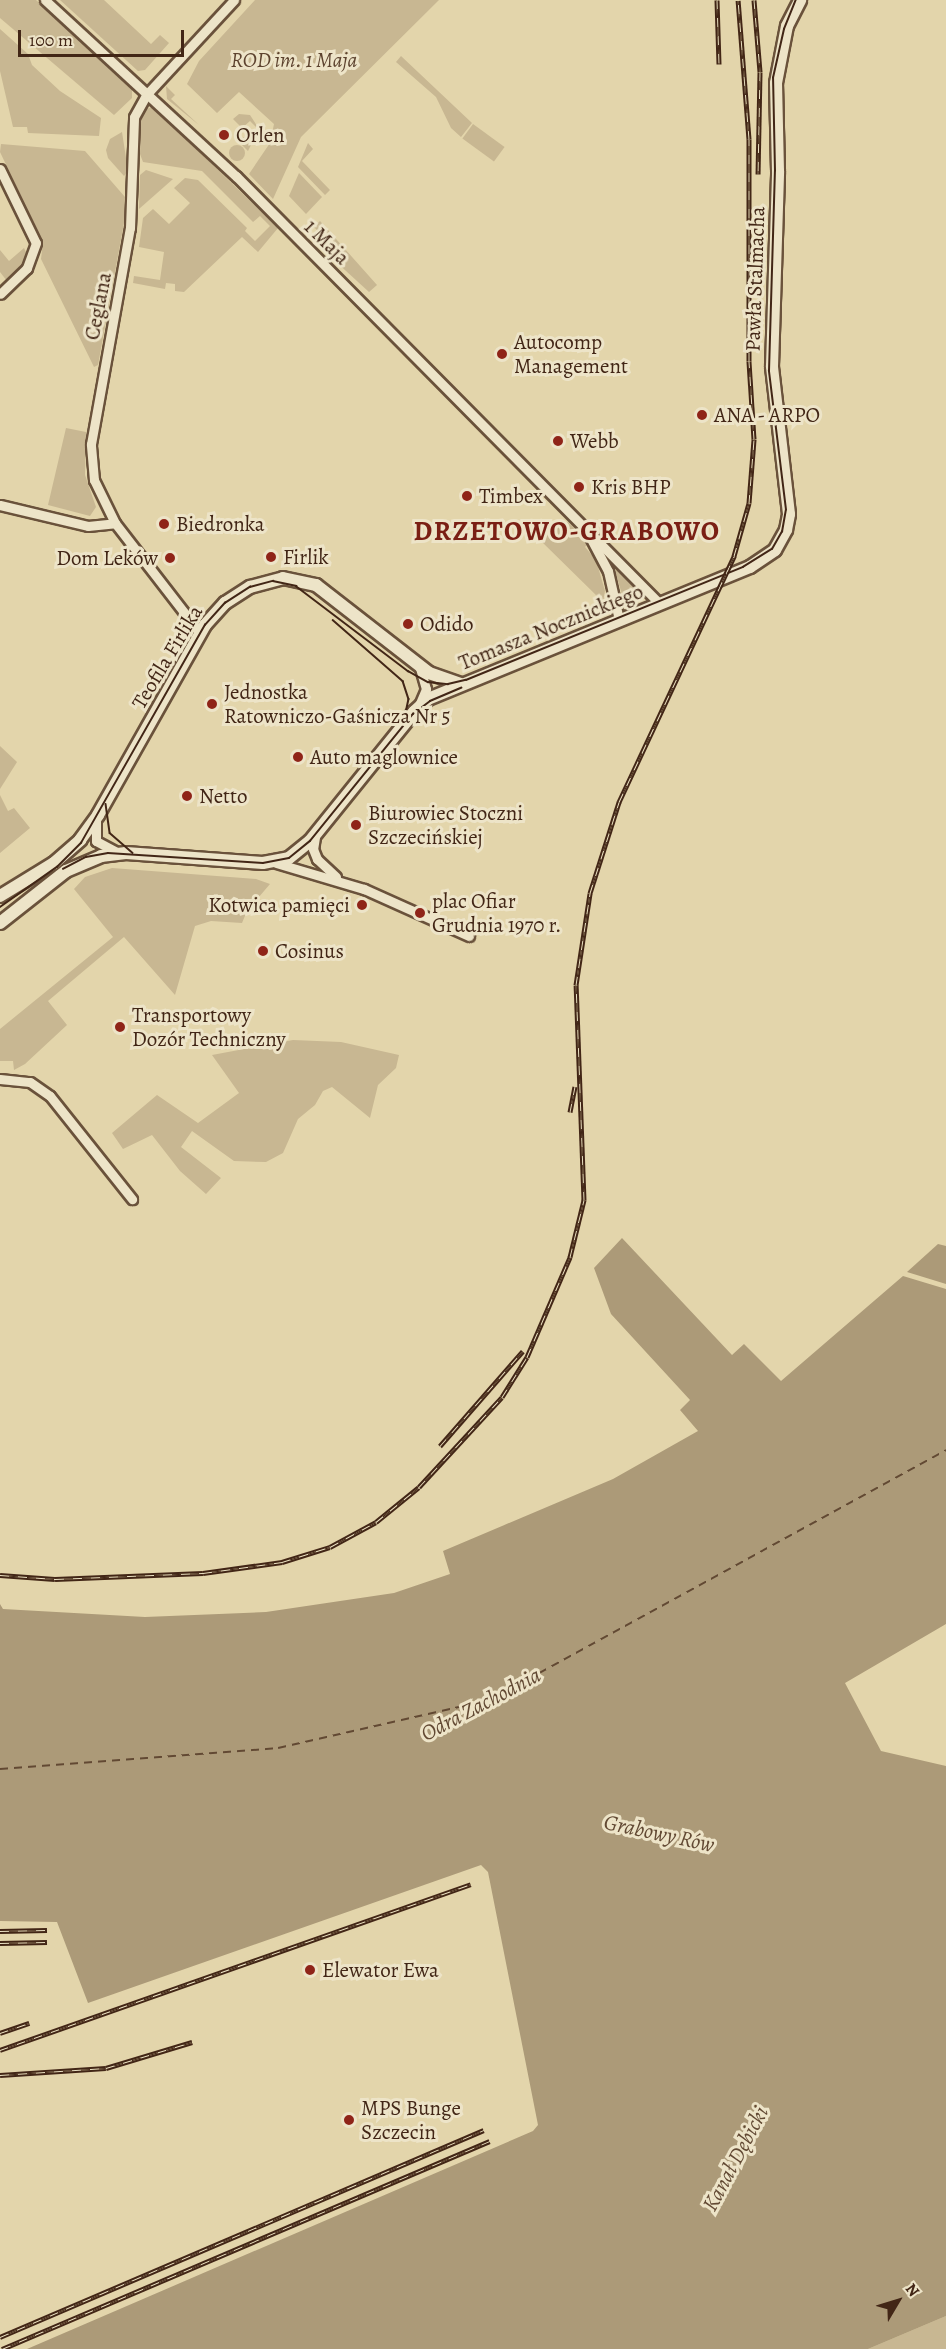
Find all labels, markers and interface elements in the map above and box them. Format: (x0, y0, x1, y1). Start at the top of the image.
scale bar (21, 18, 188, 56)
text: 100 m (29, 28, 73, 52)
park label: ROD im. 1 Maja (231, 47, 357, 73)
place label: Orlen (236, 122, 285, 148)
marker: Orlen (217, 128, 231, 142)
street label: Pawła Stalmacha (740, 206, 770, 352)
street label: 1 Maja (299, 214, 355, 270)
street label: Ceglana (79, 270, 117, 342)
place label: Autocomp Management (514, 329, 628, 379)
marker: Autocomp Management (495, 347, 509, 361)
place label: ANA - ARPO (714, 402, 821, 428)
marker: ANA - ARPO (695, 408, 709, 422)
place label: Webb (570, 428, 619, 454)
marker: Webb (551, 434, 565, 448)
place label: Kris BHP (591, 474, 671, 500)
marker: Kris BHP (572, 480, 586, 494)
place label: Timbex (479, 483, 543, 509)
marker: Timbex (460, 489, 474, 503)
place label: Biedronka (176, 511, 265, 537)
district label: DRZETOWO-GRABOWO (414, 516, 720, 548)
marker: Biedronka (157, 517, 171, 531)
place label: Firlik (283, 544, 329, 570)
place label: Dom Leków (56, 545, 158, 571)
marker: Firlik (264, 550, 278, 564)
marker: Dom Leków (163, 551, 177, 565)
street label: Tomasza Nocznickiego (455, 579, 647, 675)
street label: Teofila Firlika (126, 601, 208, 713)
place label: Odido (420, 611, 473, 637)
marker: Odido (401, 617, 415, 631)
place label: Jednostka Ratowniczo-Gaśnicza Nr 5 (224, 679, 451, 729)
marker: Jednostka Ratowniczo-Gaśnicza Nr 5 (205, 697, 219, 711)
place label: Auto maglownice (310, 744, 458, 770)
marker: Auto maglownice (291, 750, 305, 764)
place label: Netto (199, 783, 247, 809)
marker: Netto (180, 789, 194, 803)
place label: Biurowiec Stoczni Szczecińskiej (368, 800, 523, 850)
marker: Biurowiec Stoczni Szczecińskiej (349, 818, 363, 832)
place label: plac Ofiar Grudnia 1970 r. (432, 888, 561, 938)
place label: Kotwica pamięci (208, 892, 350, 918)
marker: Kotwica pamięci (355, 898, 369, 912)
marker: plac Ofiar Grudnia 1970 r. (413, 906, 427, 920)
place label: Cosinus (275, 938, 344, 964)
marker: Cosinus (256, 944, 270, 958)
place label: Transportowy Dozór Techniczny (132, 1002, 286, 1052)
marker: Transportowy Dozór Techniczny (113, 1020, 127, 1034)
water label: Odra Zachodnia (416, 1662, 546, 1748)
water label: Grabowy Rów (601, 1809, 717, 1859)
place label: Elewator Ewa (322, 1957, 439, 1983)
marker: Elewator Ewa (303, 1963, 317, 1977)
place label: MPS Bunge Szczecin (361, 2095, 461, 2145)
water label: Kanał Dębicki (697, 2102, 775, 2216)
marker: MPS Bunge Szczecin (342, 2113, 356, 2127)
north arrow (868, 2271, 928, 2331)
text: N (900, 2279, 924, 2301)

